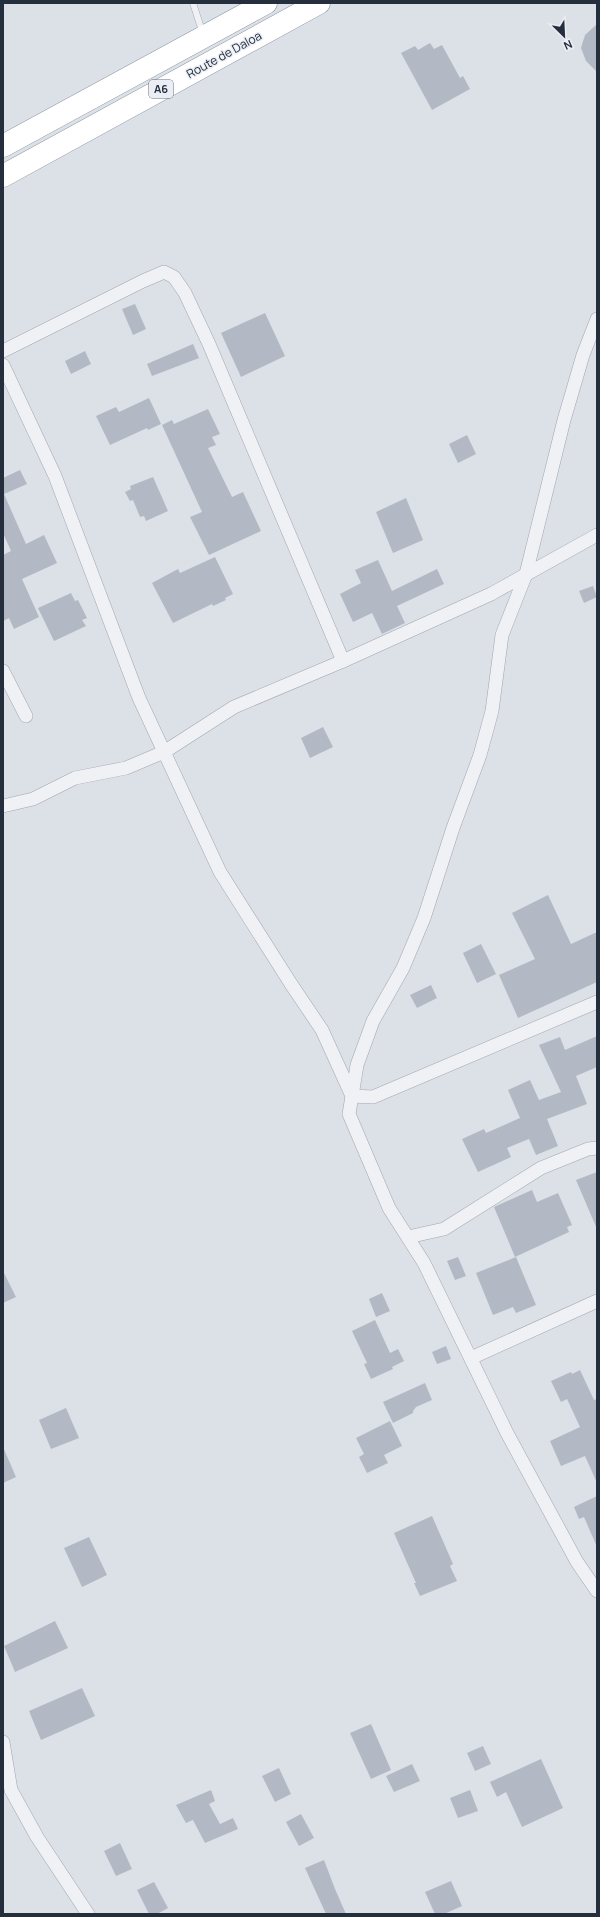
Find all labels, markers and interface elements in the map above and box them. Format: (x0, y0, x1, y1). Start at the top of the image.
north arrow (544, 16, 584, 56)
street label: Route de Daloa (183, 27, 264, 82)
text: N (562, 37, 575, 54)
road number: A6 (149, 80, 173, 98)

